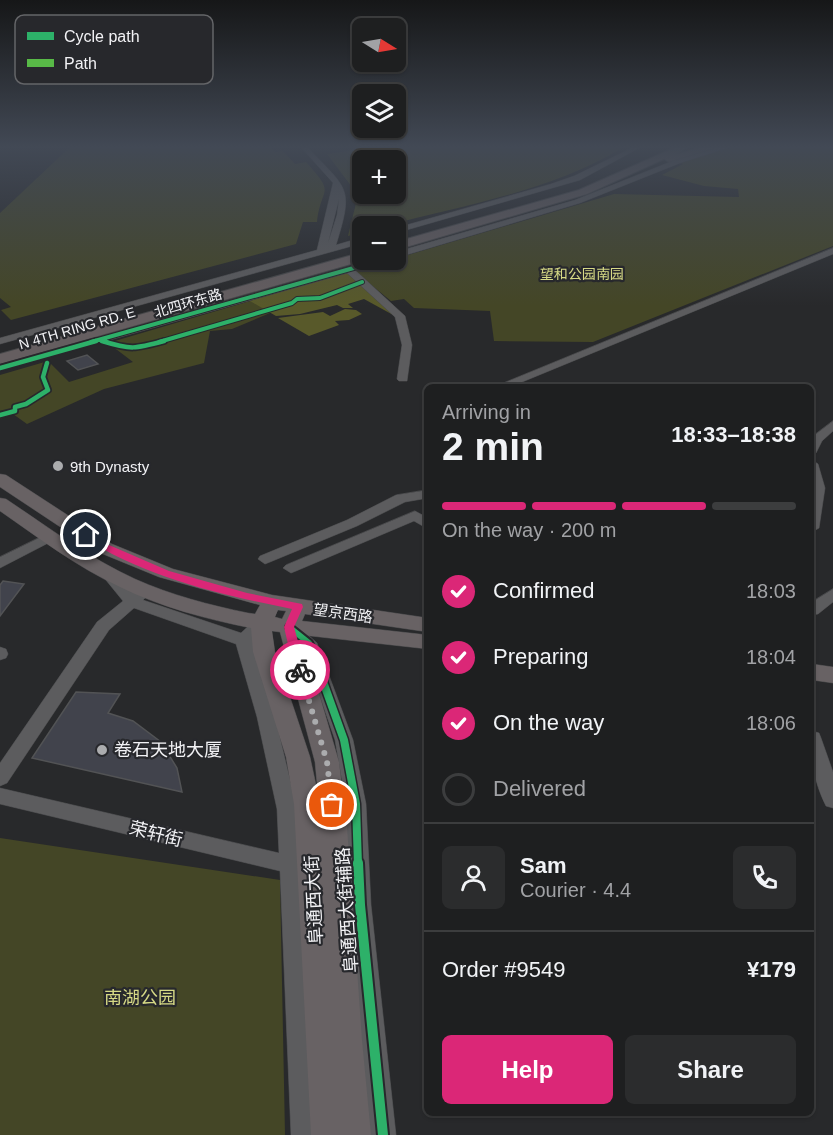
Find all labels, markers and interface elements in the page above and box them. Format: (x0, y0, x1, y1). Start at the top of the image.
legend (15, 15, 213, 84)
north arrow (352, 18, 406, 72)
map controls (352, 18, 406, 270)
text: Cycle path (64, 28, 140, 45)
text: Path (64, 55, 97, 72)
button: layers (352, 84, 406, 138)
button: + (352, 150, 406, 204)
button: − (352, 216, 406, 270)
park label: 望和公园南园 (540, 266, 624, 282)
street label: 北四环东路 (152, 286, 224, 320)
street label: N 4TH RING RD. E (17, 304, 137, 352)
text: Arriving in (442, 401, 531, 423)
text: 18:33–18:38 (671, 422, 796, 447)
text: 2 min (442, 425, 544, 468)
place label: 9th Dynasty (70, 458, 150, 475)
marker: 9th Dynasty (51, 459, 65, 473)
pin (60, 509, 111, 560)
icon: home (69, 518, 102, 551)
text: On the way · 200 m (442, 519, 617, 541)
icon: check (442, 575, 475, 608)
text: Confirmed (493, 578, 594, 603)
text: 18:03 (746, 580, 796, 602)
street label: 望京西路 (312, 600, 374, 626)
courier (270, 640, 330, 700)
icon: check (442, 641, 475, 674)
text: Preparing (493, 644, 588, 669)
text: 18:04 (746, 646, 796, 668)
icon: bike (284, 654, 317, 687)
icon: check (442, 707, 475, 740)
text: On the way (493, 710, 604, 735)
text: 18:06 (746, 712, 796, 734)
place label: 卷石天地大厦 (114, 740, 222, 760)
marker: 卷石天地大厦 (95, 743, 109, 757)
text: Delivered (493, 776, 586, 801)
pin (306, 779, 357, 830)
icon: bag (315, 788, 348, 821)
street label: 荣轩街 (127, 818, 185, 850)
street label: 阜通西大街辅路 (333, 846, 361, 974)
button: person (442, 846, 505, 909)
button: phone (733, 846, 796, 909)
text: Sam (520, 853, 566, 878)
street label: 阜通西大街 (302, 855, 326, 945)
text: Courier · 4.4 (520, 879, 631, 901)
text: Order #9549 (442, 957, 566, 982)
text: ¥179 (747, 957, 796, 982)
park label: 南湖公园 (104, 988, 176, 1008)
button: Help (442, 1035, 613, 1104)
button: Share (625, 1035, 796, 1104)

